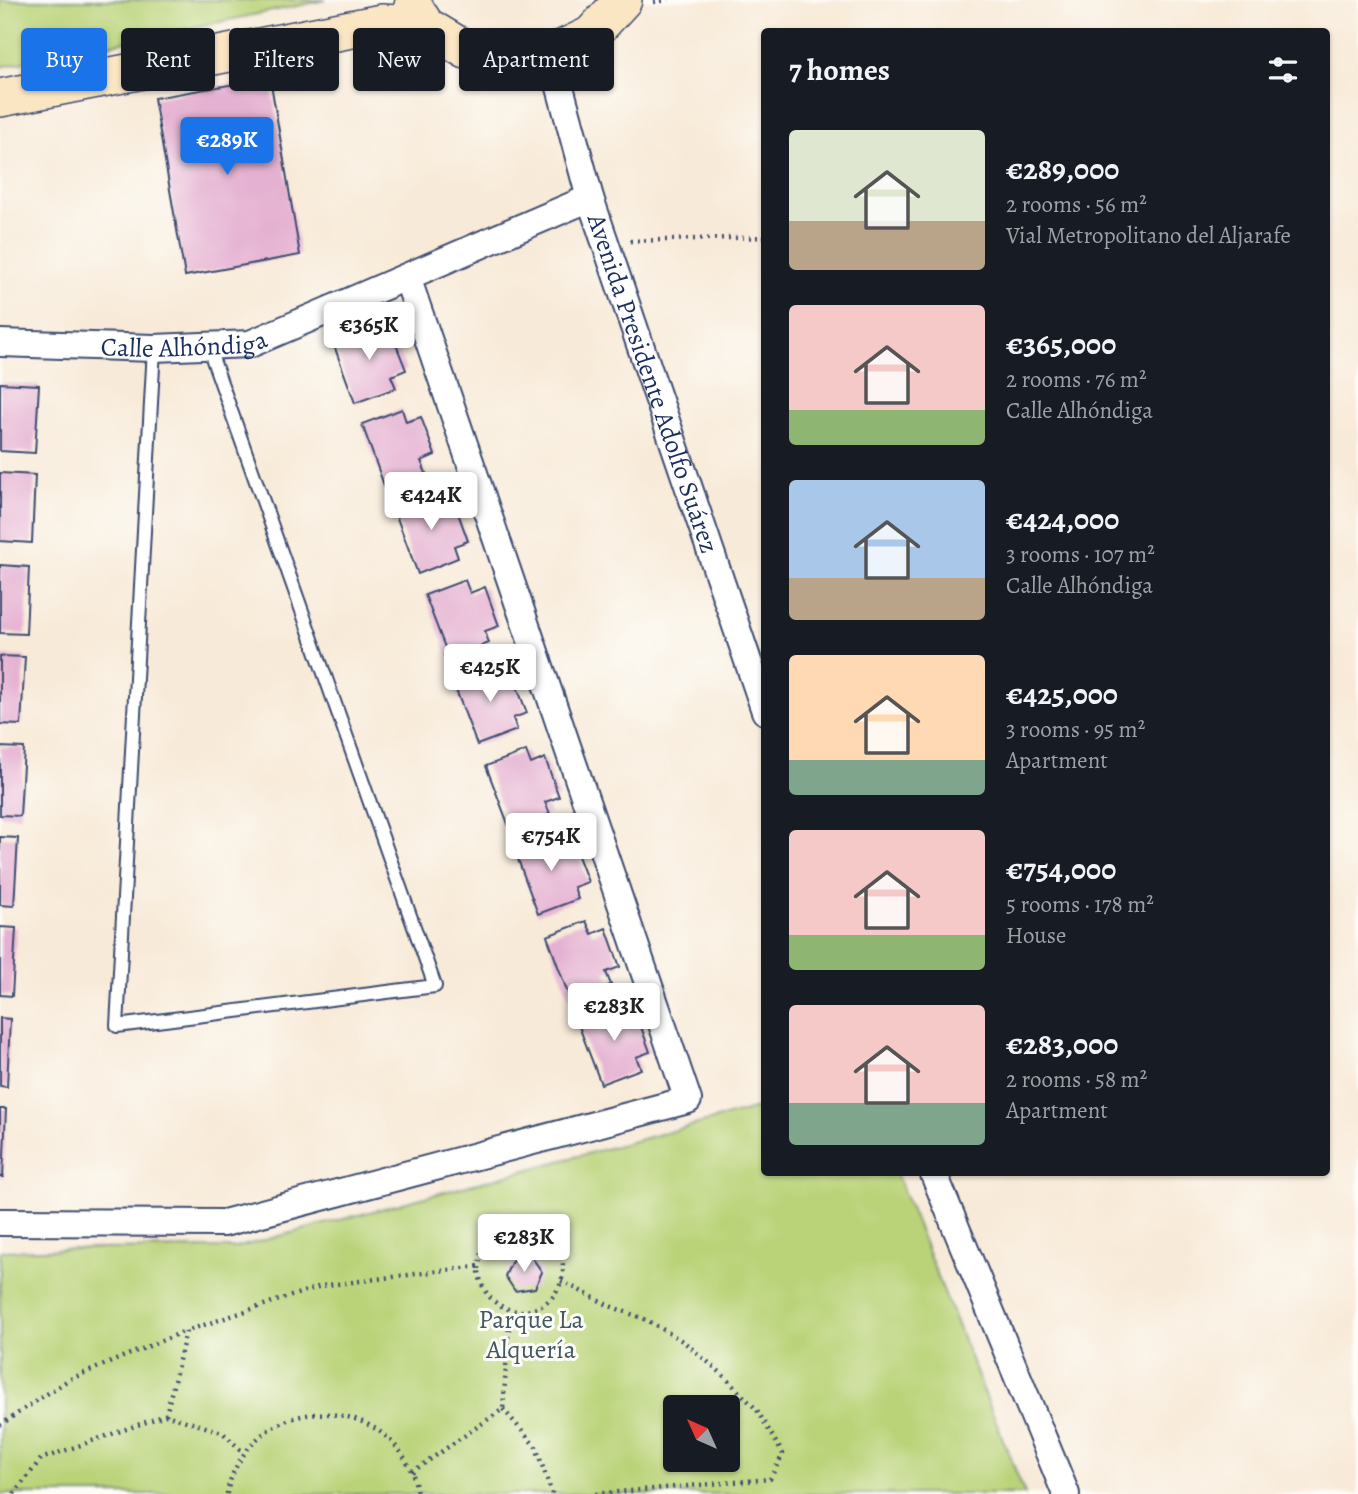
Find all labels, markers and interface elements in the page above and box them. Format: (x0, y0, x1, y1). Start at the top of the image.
chip: Buy (21, 28, 107, 91)
chip: Rent (121, 28, 215, 91)
chip: Filters (229, 28, 339, 91)
chip: New (353, 28, 445, 91)
chip: Apartment (459, 28, 614, 91)
text: 7 homes (789, 50, 890, 90)
icon: filters (1264, 51, 1302, 89)
pin: €289K (178, 118, 276, 177)
text: €289K (196, 124, 258, 155)
text: €289,000 (1006, 149, 1119, 189)
icon: home (845, 158, 929, 242)
text: 2 rooms · 56 m² (1006, 189, 1147, 220)
street label: Avenida Presidente Adolfo Suárez (578, 208, 727, 558)
text: Vial Metropolitano del Aljarafe (1006, 220, 1291, 251)
pin: €365K (320, 302, 418, 362)
text: €365K (340, 309, 398, 340)
street label: Calle Alhóndiga (100, 322, 273, 366)
text: €365,000 (1006, 324, 1116, 364)
icon: home (845, 333, 929, 417)
text: 2 rooms · 76 m² (1006, 364, 1147, 395)
text: Calle Alhóndiga (1006, 395, 1153, 426)
pin: €424K (382, 472, 480, 532)
text: €424K (400, 479, 462, 510)
text: €424,000 (1006, 499, 1119, 539)
icon: home (845, 508, 929, 592)
text: 3 rooms · 107 m² (1006, 539, 1155, 570)
text: Calle Alhóndiga (1006, 570, 1153, 601)
pin: €425K (441, 644, 539, 704)
text: €425K (460, 651, 520, 682)
text: €425,000 (1006, 674, 1118, 714)
icon: home (845, 683, 929, 767)
text: 3 rooms · 95 m² (1006, 714, 1145, 745)
text: Apartment (1006, 745, 1108, 776)
pin: €754K (502, 814, 600, 873)
text: €754K (522, 820, 580, 851)
text: €754,000 (1006, 849, 1116, 889)
icon: home (845, 858, 929, 942)
text: 5 rooms · 178 m² (1006, 889, 1154, 920)
text: House (1006, 920, 1066, 951)
pin: €283K (565, 984, 663, 1043)
text: €283K (584, 990, 644, 1021)
text: €283,000 (1006, 1024, 1118, 1064)
icon: home (845, 1033, 929, 1117)
text: 2 rooms · 58 m² (1006, 1064, 1147, 1095)
text: Apartment (1006, 1095, 1108, 1126)
pin: €283K (475, 1214, 573, 1274)
text: €283K (494, 1221, 554, 1252)
park label: Parque La Alquería (478, 1302, 584, 1367)
north arrow (663, 1395, 740, 1472)
map controls (663, 1395, 740, 1472)

